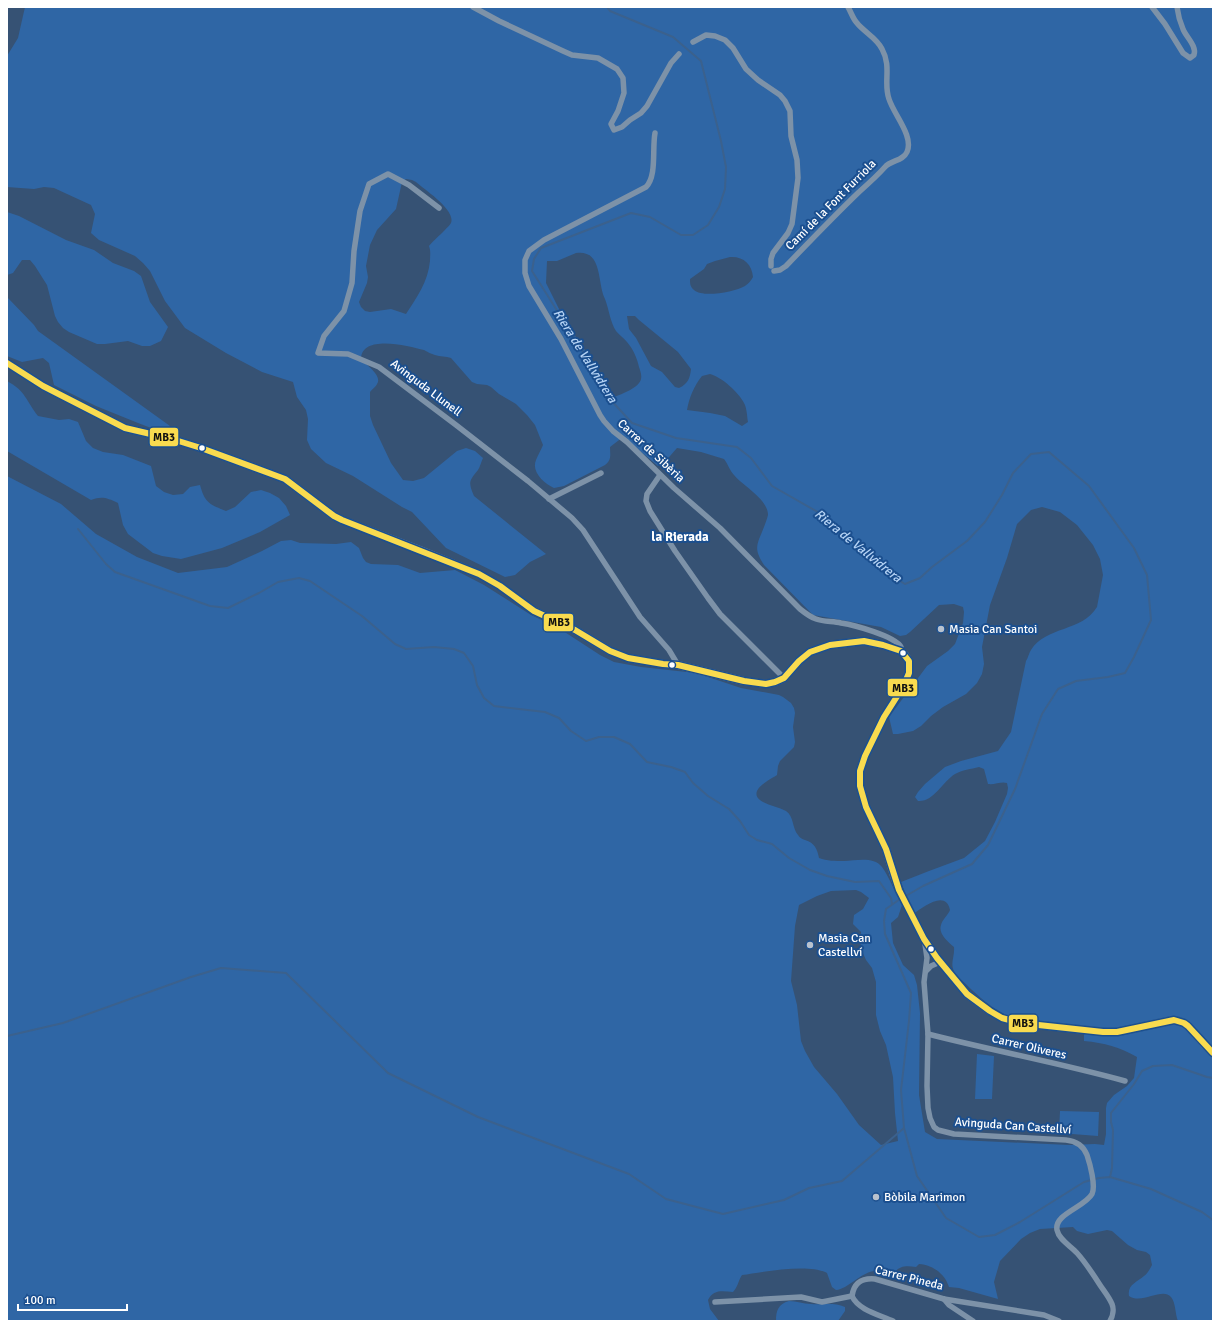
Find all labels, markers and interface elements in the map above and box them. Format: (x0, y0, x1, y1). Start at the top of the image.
street label: Camí de la Font Furriola (782, 156, 880, 254)
water label: Riera de Vallvidrera (550, 306, 621, 406)
street label: Avinguda Llunell (387, 356, 465, 420)
street label: Carrer de Sibèria (614, 416, 688, 486)
line badge: MB3 (149, 427, 179, 447)
text: MB3 (153, 431, 175, 444)
unlabelled marker (197, 443, 207, 453)
water label: Riera de Vallvidrera (811, 506, 905, 586)
district label: la Rierada (651, 529, 709, 545)
line badge: MB3 (543, 613, 574, 632)
text: MB3 (548, 616, 570, 629)
place label: Masia Can Santoi (949, 622, 1037, 637)
marker: Masia Can Santoi (936, 624, 946, 634)
unlabelled marker (898, 648, 908, 658)
unlabelled marker (667, 660, 677, 670)
line badge: MB3 (887, 678, 918, 697)
text: MB3 (892, 682, 914, 695)
place label: Masia Can Castellví (818, 931, 871, 960)
marker: Masia Can Castellví (805, 940, 815, 950)
unlabelled marker (926, 944, 936, 954)
line badge: MB3 (1008, 1014, 1038, 1033)
text: MB3 (1012, 1017, 1034, 1030)
street label: Carrer Oliveres (990, 1031, 1068, 1063)
street label: Avinguda Can Castellví (954, 1114, 1073, 1138)
place label: Bòbila Marimon (884, 1190, 965, 1205)
marker: Bòbila Marimon (871, 1192, 881, 1202)
street label: Carrer Pineda (873, 1262, 945, 1294)
scale bar (18, 1286, 127, 1312)
text: 100 m (24, 1293, 56, 1308)

